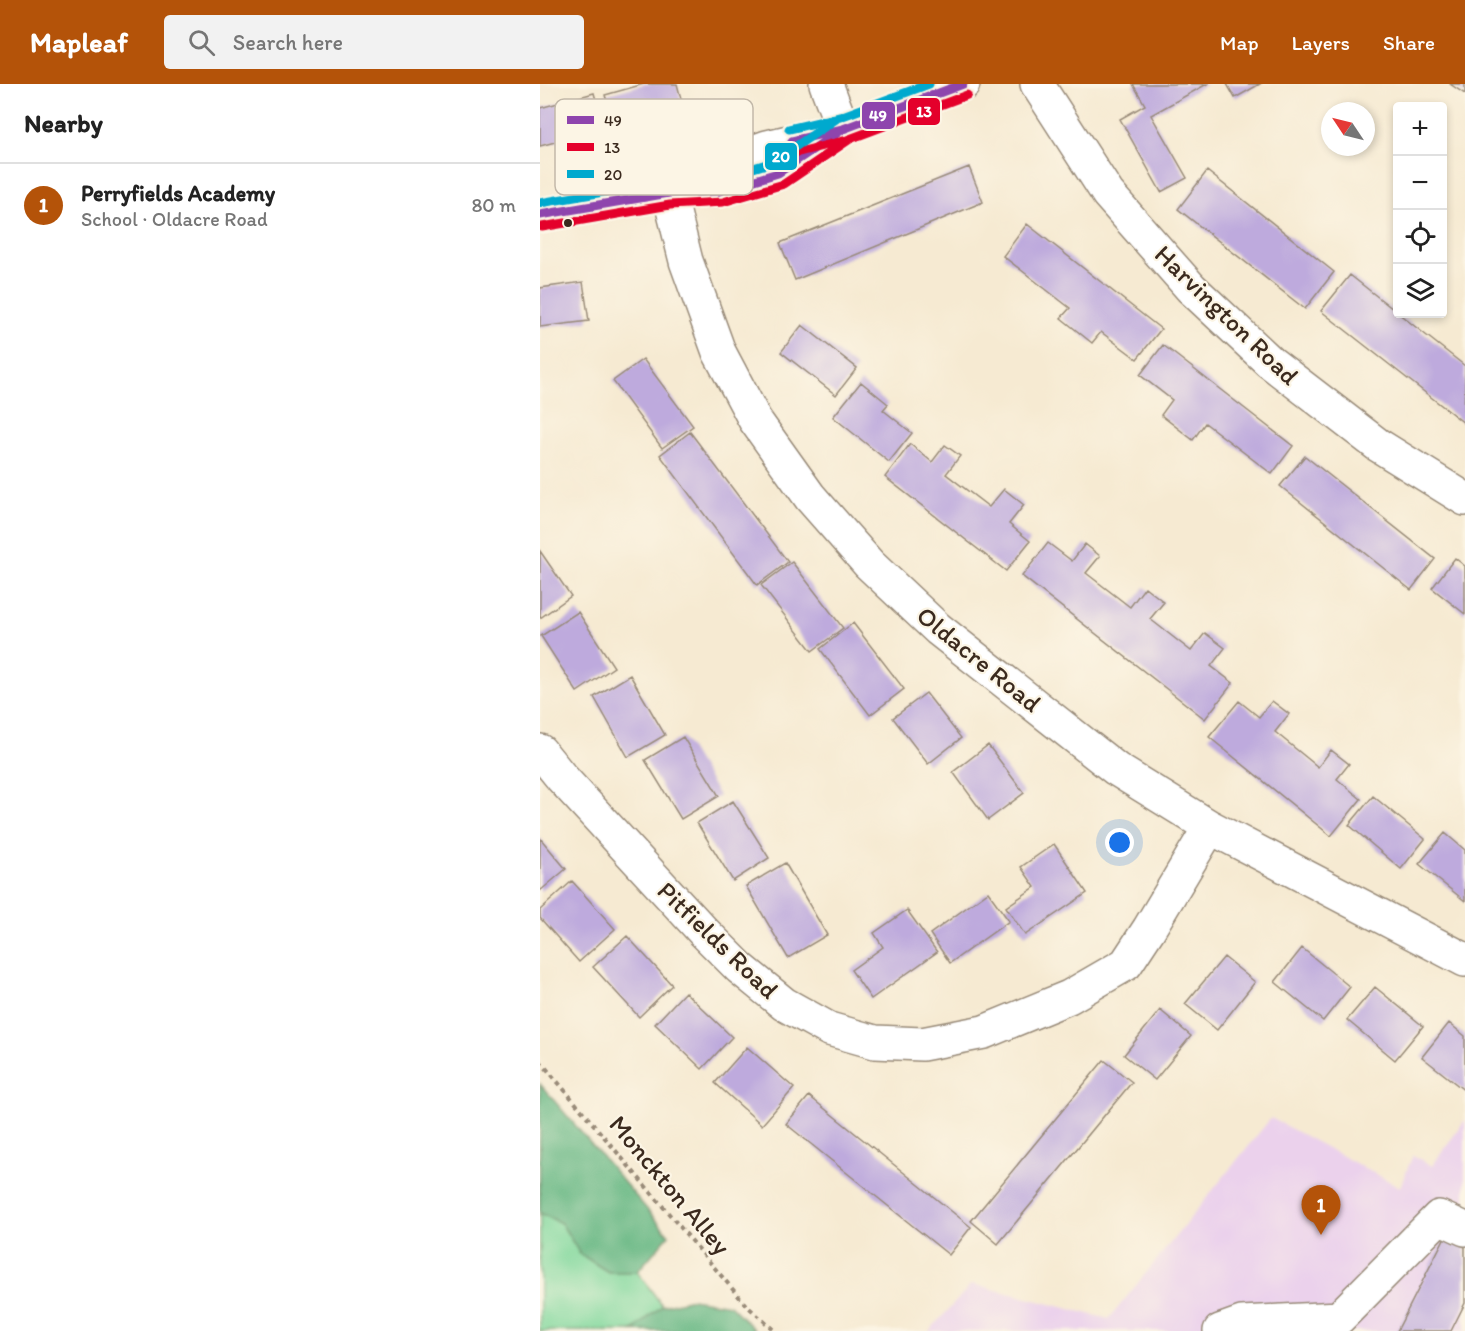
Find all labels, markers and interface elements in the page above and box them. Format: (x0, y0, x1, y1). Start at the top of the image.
search box (164, 15, 584, 69)
text: Mapleaf (30, 25, 128, 59)
icon: search (185, 26, 218, 59)
text: Search here (233, 29, 343, 56)
text: Map (1220, 30, 1259, 55)
text: Layers (1292, 30, 1350, 55)
text: Share (1383, 30, 1435, 55)
line badge: 13 (907, 97, 941, 126)
legend (555, 99, 753, 195)
line badge: 49 (861, 101, 896, 130)
text: 13 (916, 102, 932, 121)
north arrow (1321, 102, 1375, 156)
map controls (1393, 102, 1447, 318)
button: + (1393, 102, 1447, 156)
text: 49 (869, 106, 887, 125)
text: Nearby (24, 107, 103, 139)
text: 49 (604, 111, 622, 130)
text: 13 (604, 138, 620, 157)
line badge: 20 (764, 142, 798, 171)
text: 20 (772, 147, 790, 166)
button: − (1393, 156, 1447, 210)
text: 20 (604, 165, 622, 184)
text: Perryfields Academy (81, 180, 275, 207)
text: 1 (39, 193, 48, 217)
text: 80 m (471, 193, 516, 217)
text: School · Oldacre Road (81, 207, 268, 231)
button: locate (1393, 210, 1447, 264)
unlabelled marker (562, 217, 574, 229)
street label: Harvington Road (1148, 238, 1306, 392)
button: layers (1393, 264, 1447, 318)
street label: Oldacre Road (910, 599, 1048, 719)
your location (1105, 828, 1134, 857)
street label: Pitfields Road (651, 875, 785, 1006)
street label: Monckton Alley (602, 1109, 738, 1261)
pin: 1 (1302, 1186, 1340, 1235)

